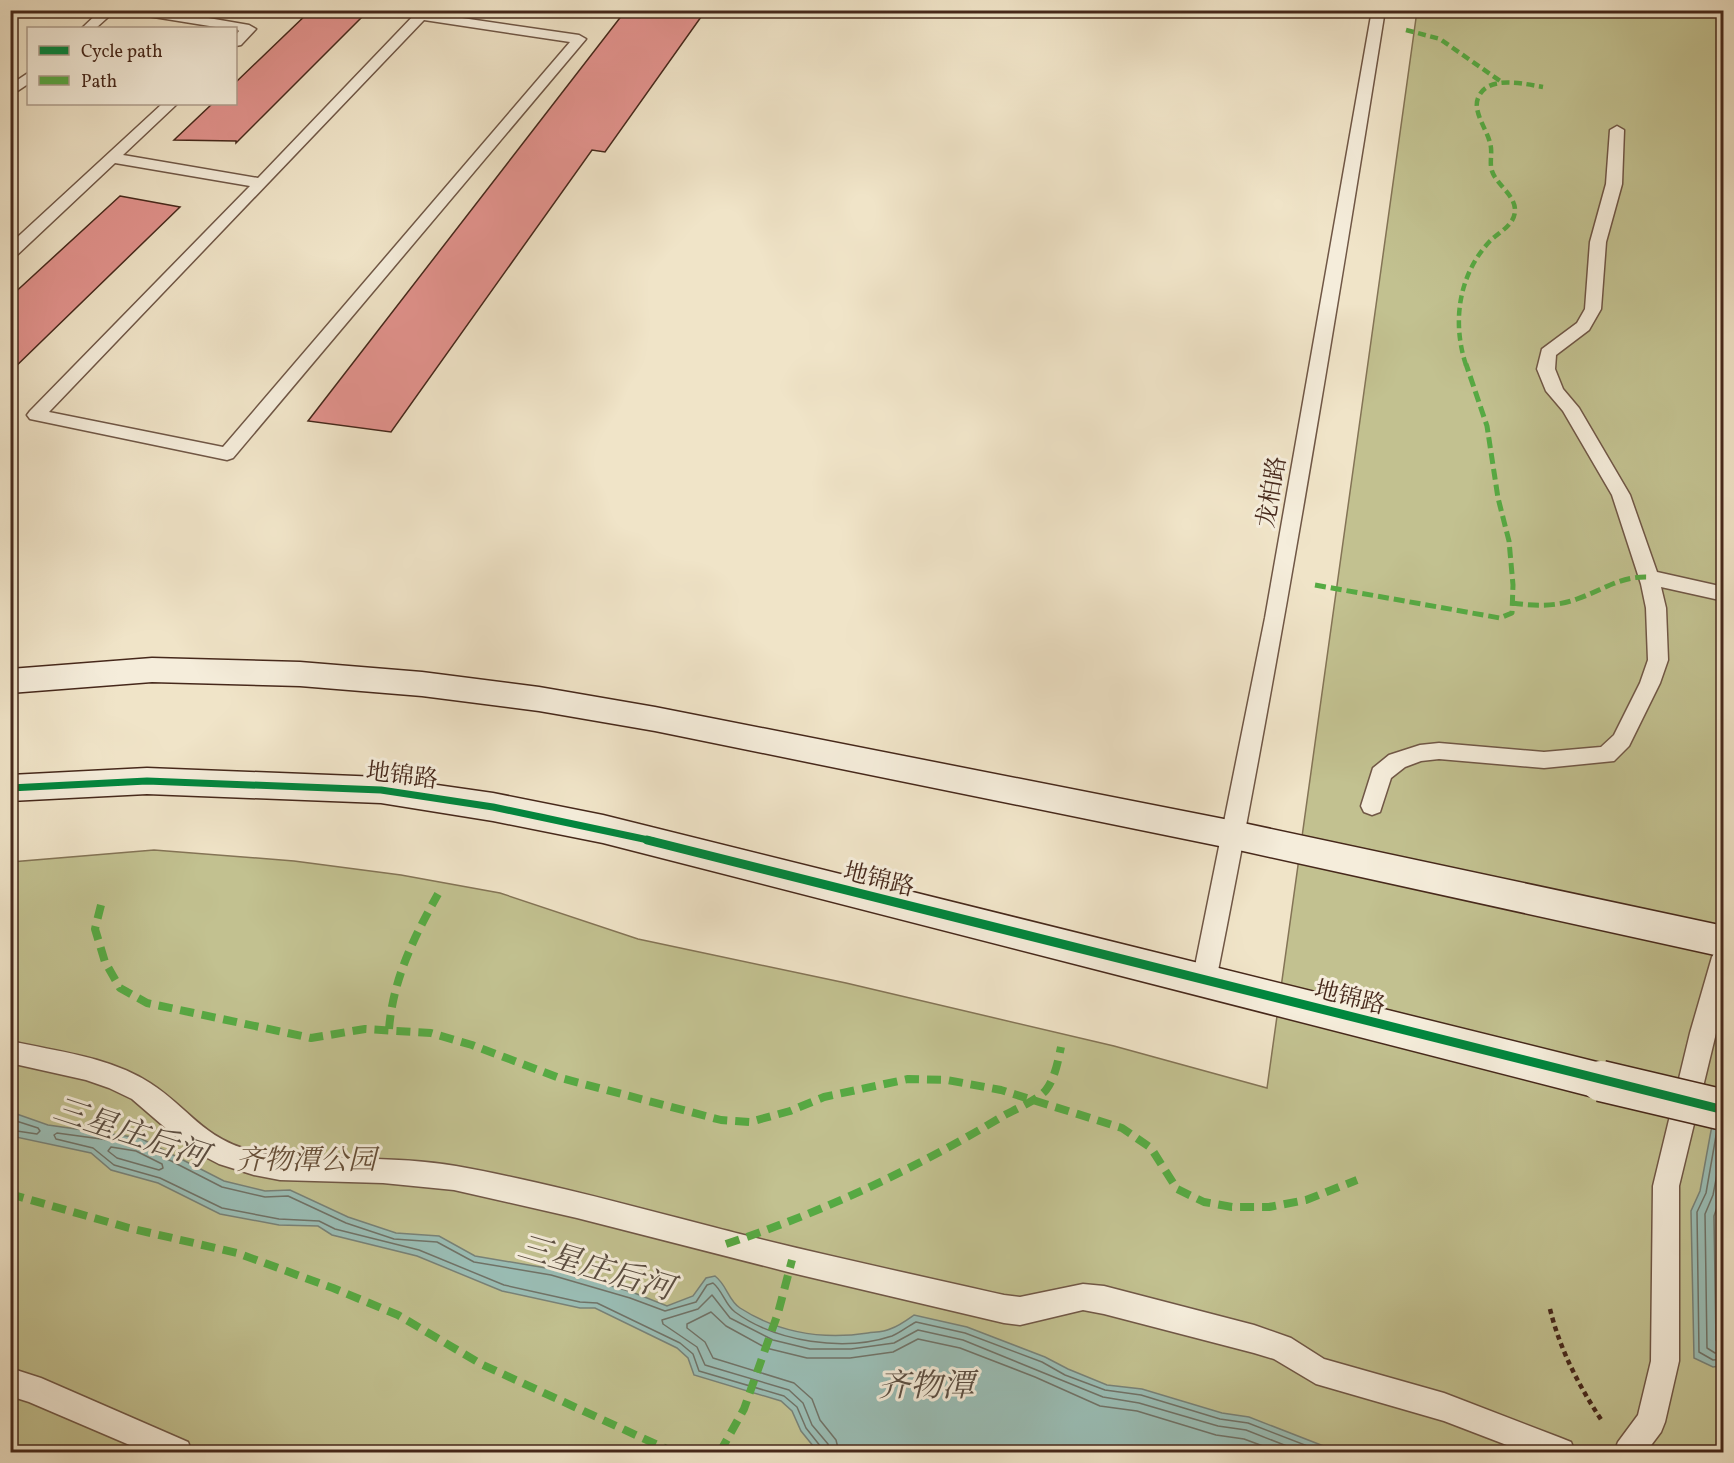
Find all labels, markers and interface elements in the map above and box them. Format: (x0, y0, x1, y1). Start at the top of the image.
legend (27, 27, 237, 105)
text: Cycle path (81, 40, 163, 65)
text: Path (81, 70, 117, 95)
street label: 龙柏路 (1250, 454, 1296, 531)
street label: 地锦路 (364, 756, 440, 798)
street label: 地锦路 (839, 856, 918, 906)
street label: 地锦路 (1310, 974, 1389, 1024)
water label: 三星庄后河 (47, 1089, 218, 1182)
park label: 齐物潭公园 (236, 1142, 380, 1181)
water label: 三星庄后河 (512, 1227, 683, 1314)
water label: 齐物潭 (878, 1366, 979, 1410)

